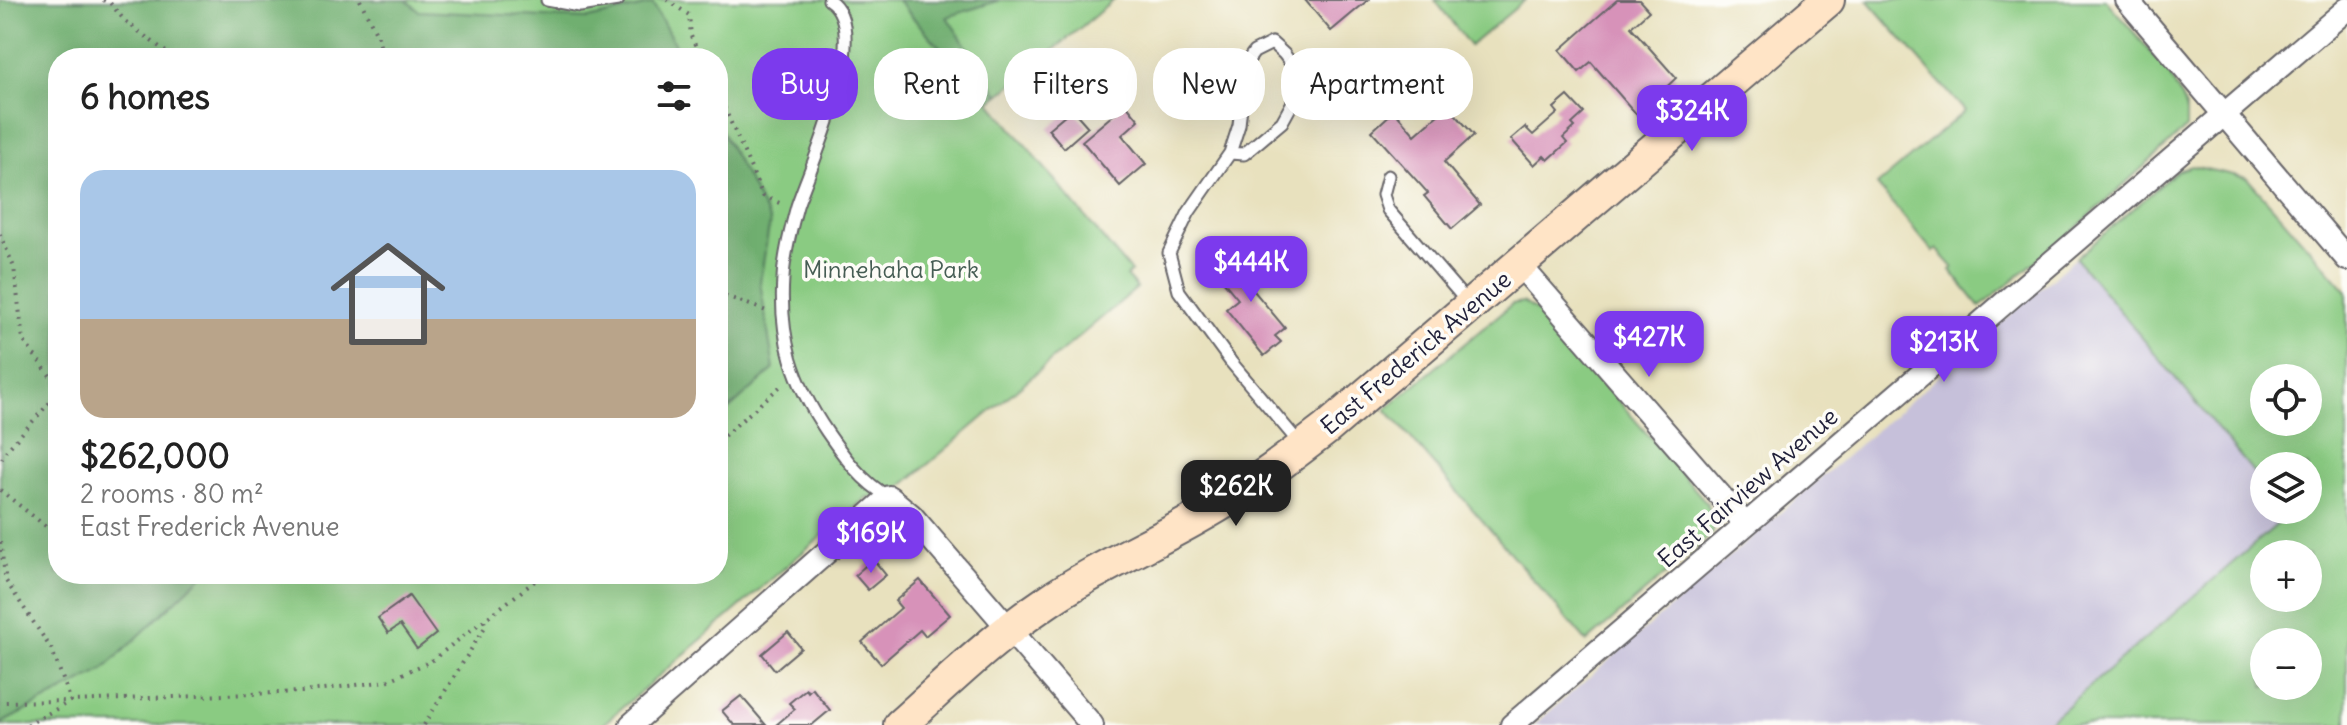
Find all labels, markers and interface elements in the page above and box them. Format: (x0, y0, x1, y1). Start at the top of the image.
chip: Buy (752, 48, 858, 120)
chip: Rent (874, 48, 988, 120)
chip: Filters (1004, 48, 1137, 120)
chip: New (1153, 48, 1265, 120)
chip: Apartment (1281, 48, 1473, 120)
icon: filters (652, 74, 696, 118)
text: 6 homes (80, 75, 210, 118)
pin: $324K (1636, 85, 1748, 153)
text: $324K (1655, 94, 1729, 127)
icon: home (316, 222, 460, 366)
pin: $444K (1195, 236, 1307, 304)
text: $444K (1213, 245, 1289, 278)
park label: Minnehaha Park (803, 254, 979, 284)
street label: East Frederick Avenue (1314, 264, 1517, 441)
pin: $427K (1593, 311, 1705, 379)
pin: $213K (1888, 316, 2000, 384)
text: $427K (1613, 320, 1685, 353)
text: $213K (1909, 325, 1979, 358)
map controls (2250, 364, 2322, 700)
button: locate (2250, 364, 2322, 436)
street label: East Fairview Avenue (1651, 401, 1843, 574)
text: $262,000 (80, 434, 230, 477)
button: layers (2250, 452, 2322, 524)
pin: $262K (1180, 460, 1292, 528)
text: $262K (1199, 469, 1273, 502)
text: 2 rooms · 80 m² (80, 477, 264, 510)
pin: $169K (815, 507, 927, 575)
text: East Frederick Avenue (80, 510, 339, 543)
text: $169K (836, 516, 906, 549)
button: + (2250, 540, 2322, 612)
button: − (2250, 628, 2322, 700)

